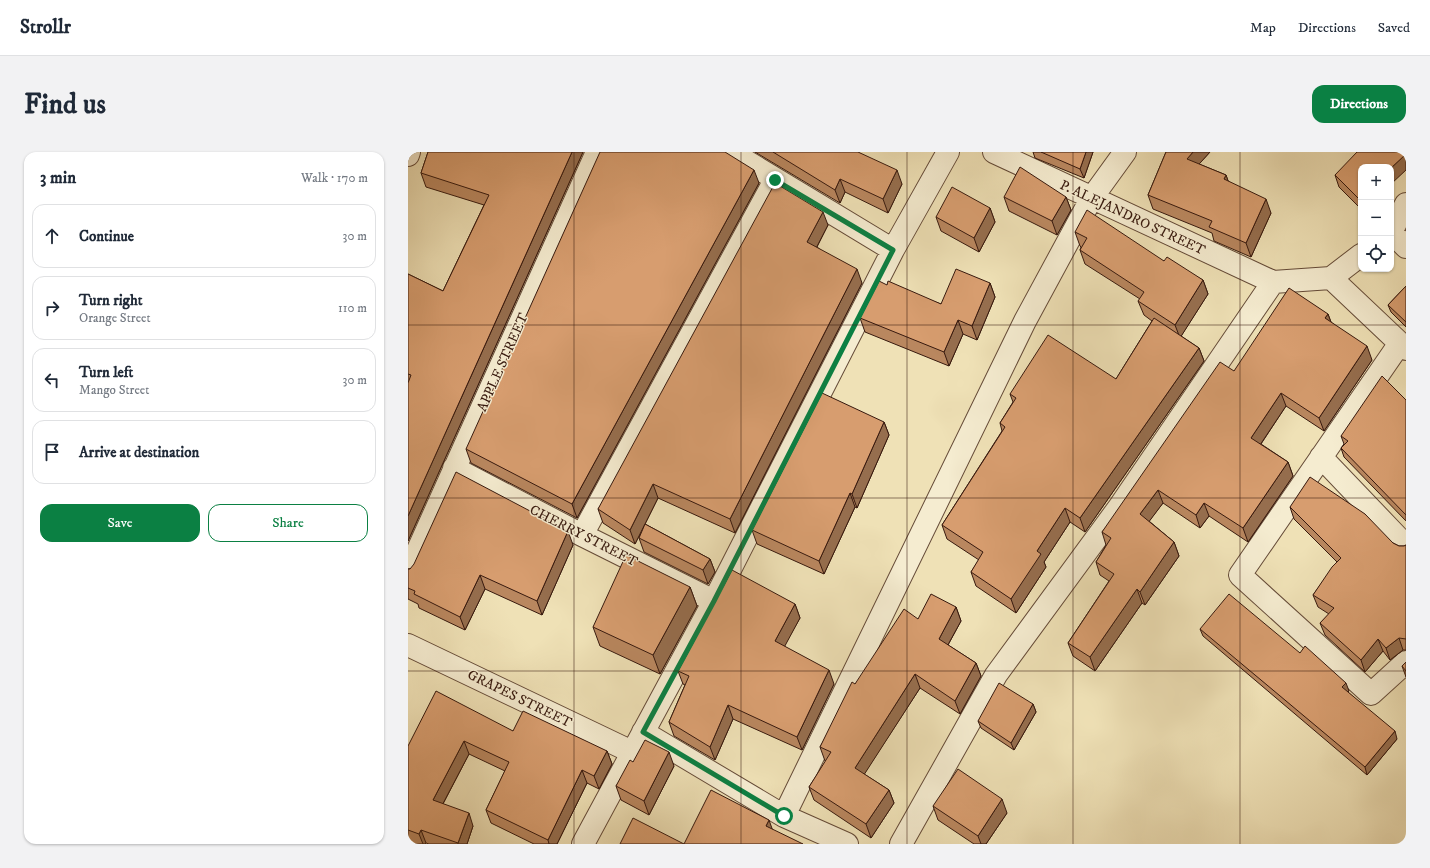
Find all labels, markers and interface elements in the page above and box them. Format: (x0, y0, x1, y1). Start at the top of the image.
text: Strollr (20, 16, 71, 39)
text: Map (1250, 19, 1276, 37)
text: Directions (1298, 19, 1356, 37)
text: Saved (1378, 19, 1410, 37)
button: Directions (1312, 85, 1406, 123)
text: Find us (24, 87, 106, 122)
map controls (1358, 164, 1394, 272)
button: + (1358, 164, 1394, 200)
text: 3 min (40, 167, 76, 189)
text: Walk · 170 m (301, 170, 368, 186)
route end (766, 171, 784, 189)
street label: P. ALEJANDRO STREET (1057, 176, 1209, 260)
button: − (1358, 200, 1394, 236)
icon: ahead (41, 225, 63, 247)
text: Continue (79, 227, 134, 246)
text: 30 m (343, 228, 367, 244)
button: locate (1358, 236, 1394, 272)
text: Turn right (79, 291, 142, 310)
icon: right (41, 297, 63, 319)
text: 110 m (338, 300, 367, 316)
text: Orange Street (79, 310, 151, 326)
street label: APPLE STREET (473, 310, 533, 414)
text: Turn left (79, 363, 133, 382)
icon: left (41, 369, 63, 391)
text: 30 m (343, 372, 367, 388)
text: Mango Street (79, 382, 149, 398)
icon: arrive (41, 441, 63, 463)
text: Arrive at destination (79, 443, 199, 462)
street label: CHERRY STREET (526, 501, 641, 571)
button: Save (40, 504, 200, 542)
button: Share (208, 504, 368, 542)
street label: GRAPES STREET (464, 666, 575, 732)
route start (775, 807, 793, 825)

